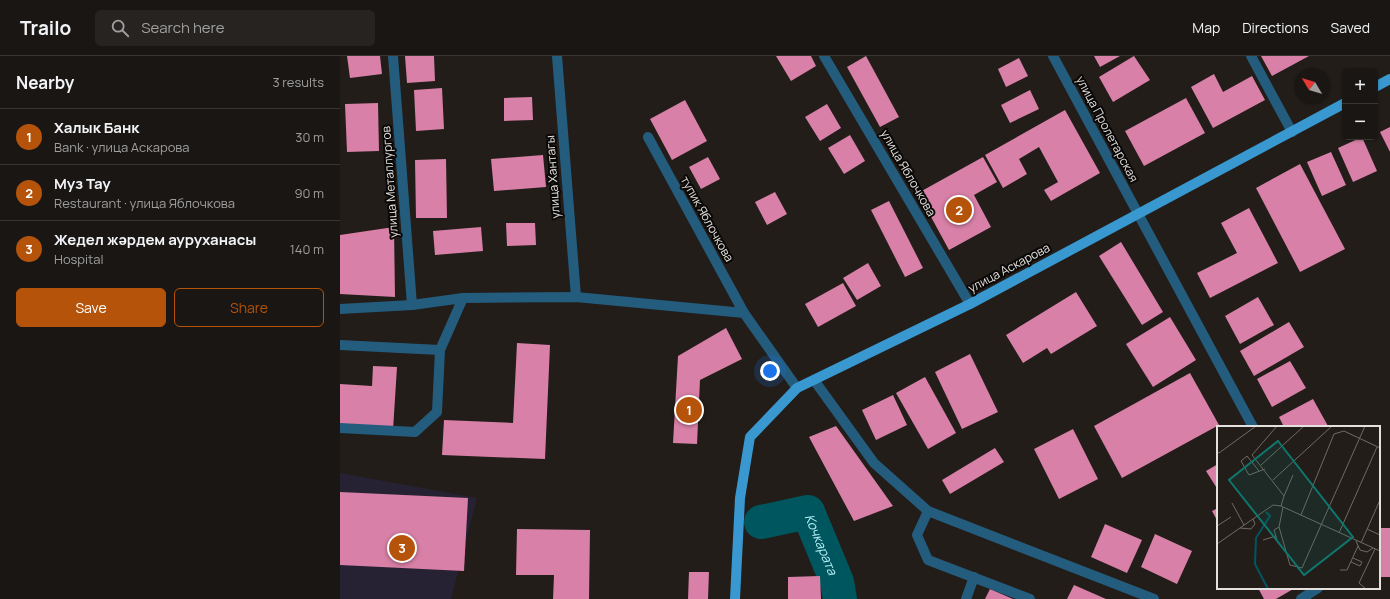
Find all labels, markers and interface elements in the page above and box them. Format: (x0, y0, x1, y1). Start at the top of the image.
search box (95, 10, 375, 46)
text: Trailo (20, 15, 71, 41)
icon: search (109, 17, 131, 39)
text: Search here (141, 17, 225, 38)
text: Map (1192, 18, 1220, 37)
text: Directions (1242, 18, 1309, 37)
text: Saved (1331, 18, 1370, 37)
north arrow (1294, 68, 1330, 104)
map controls (1342, 68, 1378, 140)
button: + (1342, 68, 1378, 104)
text: Nearby (16, 71, 74, 94)
text: 3 results (272, 73, 324, 91)
street label: улица Пролетарская (1072, 73, 1143, 185)
button: − (1342, 104, 1378, 140)
text: Халык Банк (54, 117, 139, 138)
street label: улица Металлургов (377, 125, 402, 239)
street label: улица Яблочкова (877, 126, 940, 219)
text: 1 (26, 128, 32, 146)
text: 30 m (295, 128, 324, 146)
street label: улица Хантагы (541, 135, 564, 219)
text: Bank · улица Аскарова (54, 138, 190, 156)
text: Муз Тау (54, 173, 111, 194)
street label: тупик Яблочкова (677, 173, 738, 265)
text: 2 (25, 184, 33, 202)
text: 90 m (294, 184, 324, 202)
text: Restaurant · улица Яблочкова (54, 194, 235, 212)
pin: 2 (946, 195, 972, 225)
text: Жедел жәрдем ауруханасы (54, 229, 256, 250)
street label: улица Аскарова (965, 239, 1053, 296)
text: 3 (25, 240, 33, 258)
text: 140 m (290, 240, 324, 258)
text: Hospital (54, 250, 104, 268)
button: Save (16, 288, 166, 327)
button: Share (174, 288, 324, 327)
your location (760, 361, 780, 381)
pin: 1 (676, 395, 702, 425)
inset map (1217, 426, 1380, 589)
water label: Кочкарата (801, 511, 842, 578)
pin: 3 (389, 533, 415, 563)

